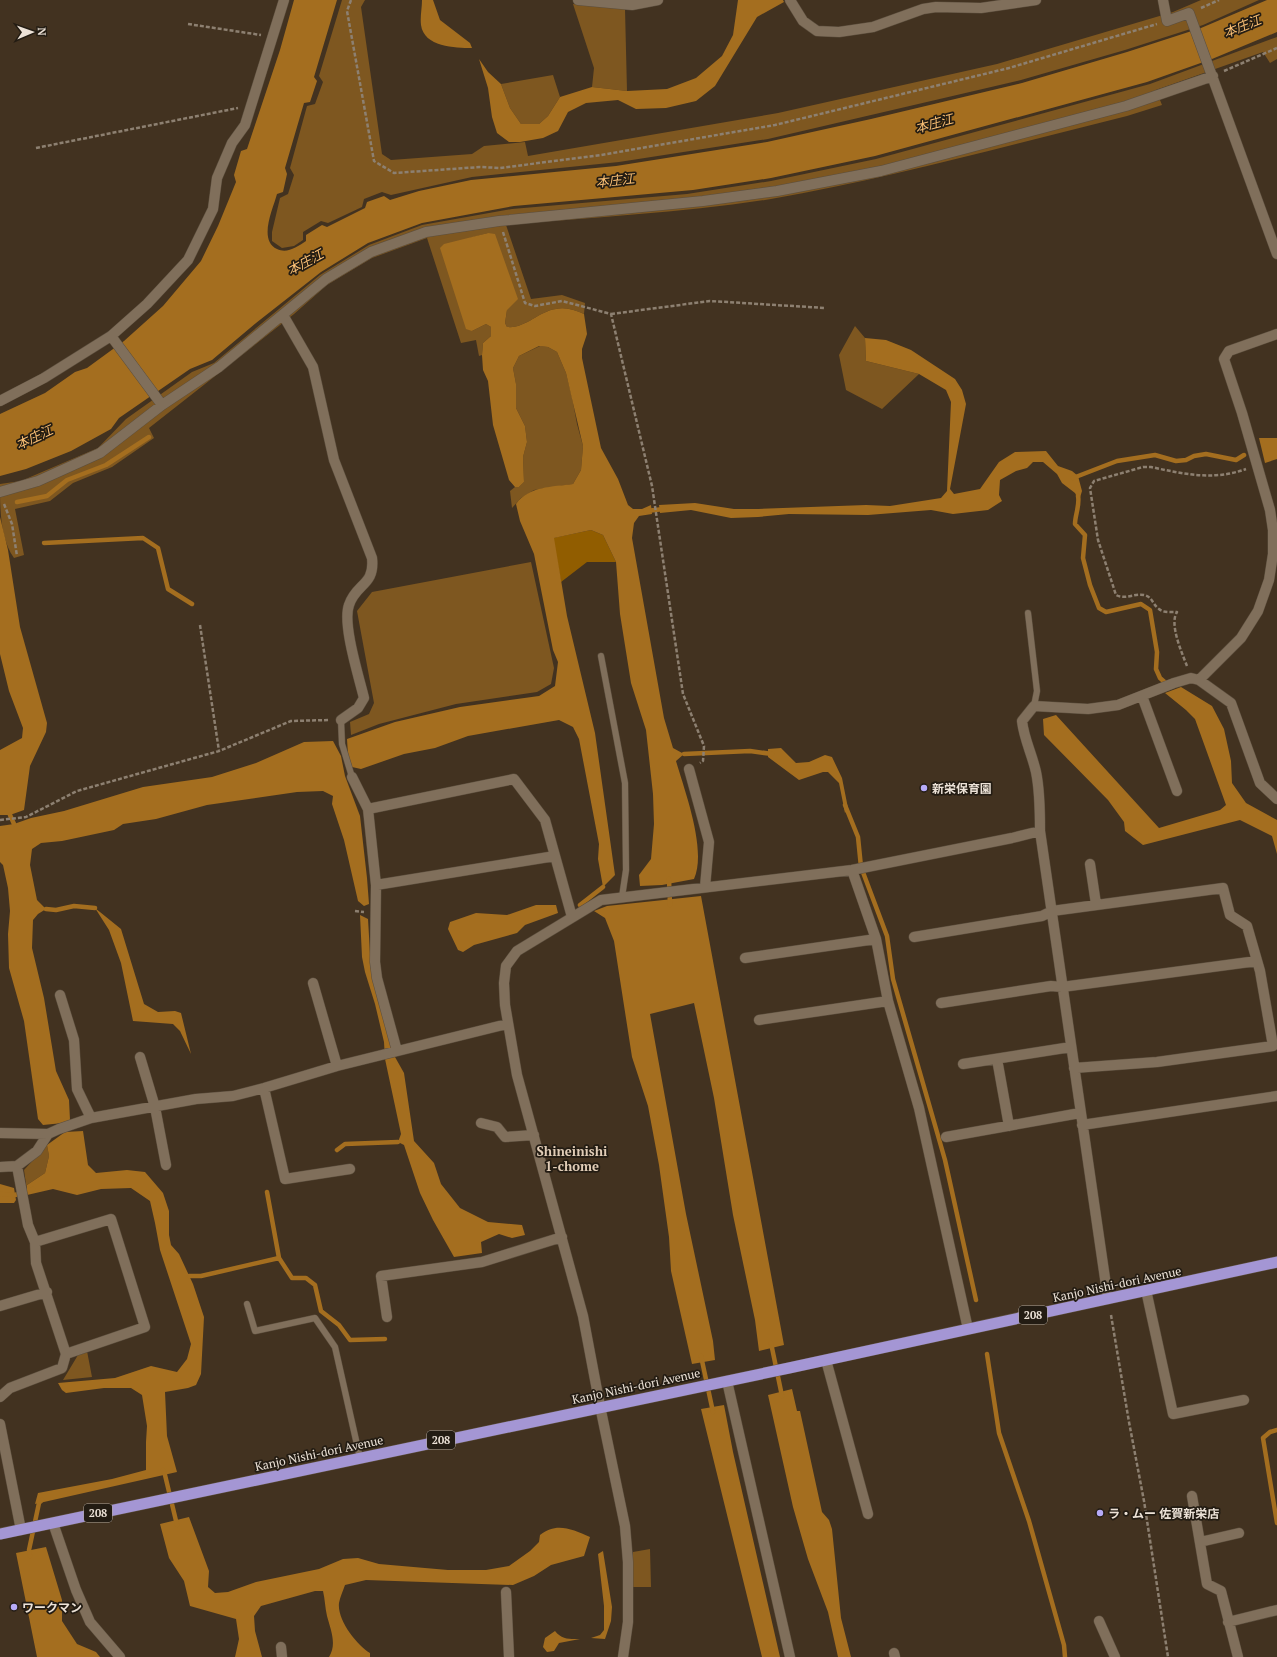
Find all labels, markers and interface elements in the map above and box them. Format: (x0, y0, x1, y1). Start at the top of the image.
water label: 本庄江 (1221, 10, 1265, 42)
north arrow (12, 12, 52, 52)
text: N (35, 27, 49, 37)
water label: 本庄江 (913, 109, 957, 137)
water label: 本庄江 (595, 169, 637, 191)
water label: 本庄江 (284, 244, 328, 279)
water label: 本庄江 (13, 420, 57, 453)
place label: 新栄保育園 (932, 781, 992, 796)
marker: 新栄保育園 (919, 783, 929, 793)
district label: Shineinishi 1-chome (537, 1142, 607, 1175)
street label: Kanjo Nishi-dori Avenue (1051, 1263, 1183, 1305)
road number: 208 (1019, 1306, 1047, 1324)
street label: Kanjo Nishi-dori Avenue (570, 1365, 702, 1407)
road number: 208 (427, 1431, 455, 1449)
street label: Kanjo Nishi-dori Avenue (253, 1432, 385, 1474)
road number: 208 (84, 1504, 112, 1522)
place label: ラ・ムー 佐賀新栄店 (1108, 1506, 1219, 1521)
marker: ラ・ムー 佐賀新栄店 (1095, 1508, 1105, 1518)
place label: ワークマン (22, 1600, 82, 1615)
marker: ワークマン (9, 1602, 19, 1612)

